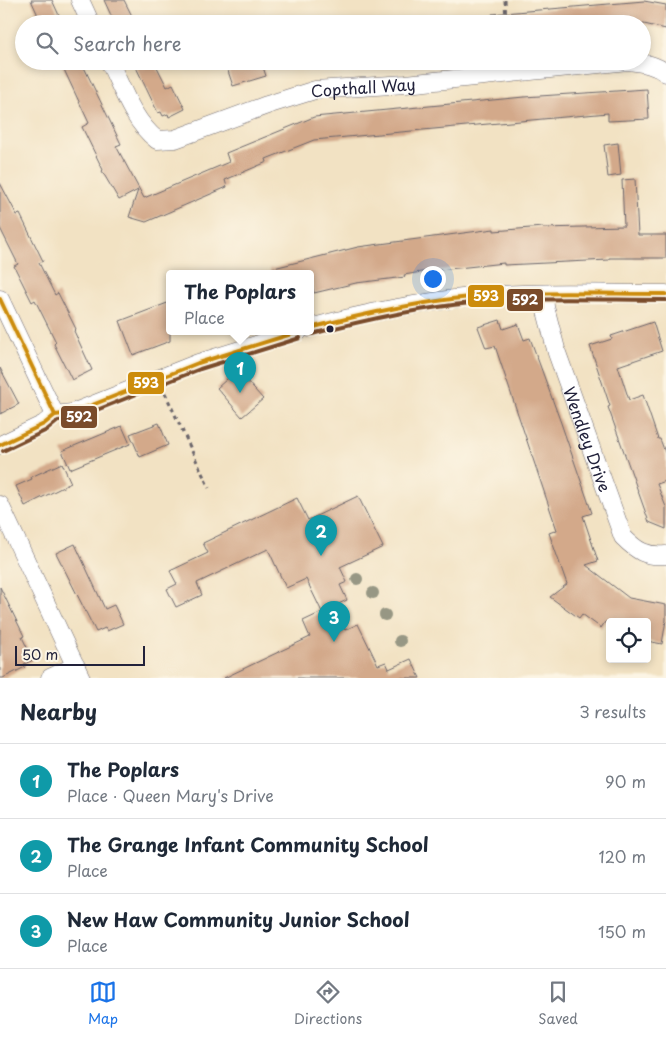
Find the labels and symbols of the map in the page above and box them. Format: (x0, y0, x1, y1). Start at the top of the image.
street label: Copthall Way (310, 71, 417, 102)
your location (420, 266, 446, 292)
line badge: 593 (467, 284, 505, 308)
text: 593 (473, 285, 499, 306)
line badge: 592 (506, 288, 544, 312)
text: 592 (512, 289, 539, 310)
unlabelled marker (325, 324, 335, 334)
pin: 1 (224, 352, 256, 393)
line badge: 593 (127, 371, 165, 395)
text: 593 (133, 372, 159, 393)
street label: Wendley Drive (558, 383, 618, 495)
line badge: 592 (60, 405, 98, 429)
text: 592 (66, 406, 93, 427)
pin: 2 (305, 515, 337, 556)
pin: 3 (318, 601, 350, 642)
scale bar (15, 643, 145, 666)

